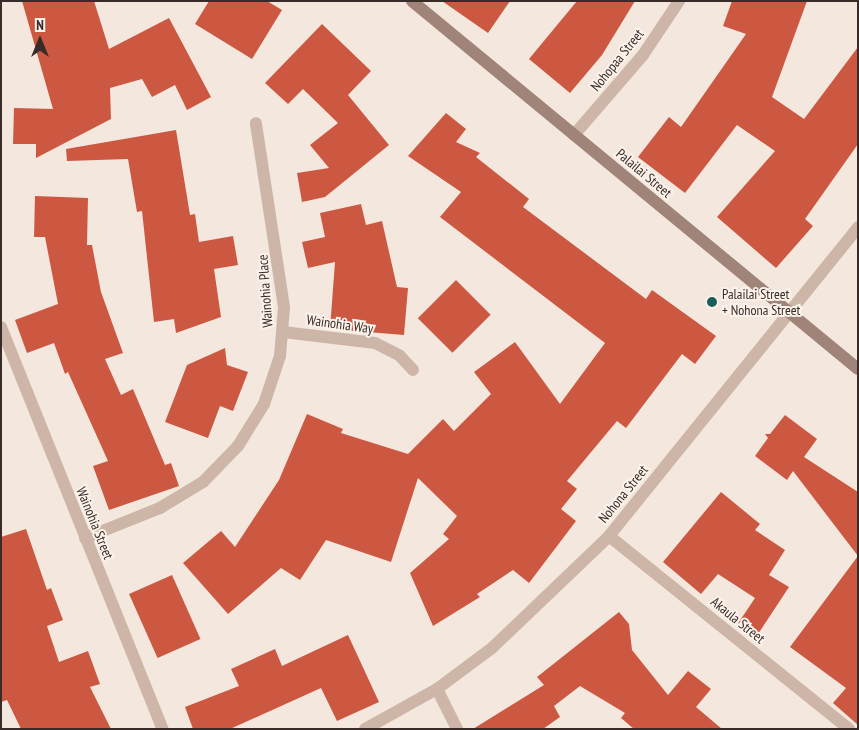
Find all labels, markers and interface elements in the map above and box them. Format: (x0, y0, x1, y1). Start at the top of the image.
north arrow (15, 15, 65, 65)
text: N (36, 16, 44, 34)
street label: Nohopaa Street (587, 26, 647, 94)
street label: Palailai Street (613, 145, 675, 201)
street label: Wainohia Place (254, 254, 276, 328)
place label: Palailai Street + Nohona Street (722, 286, 800, 318)
marker: Palailai Street + Nohona Street (706, 296, 718, 308)
street label: Wainohia Way (305, 311, 375, 337)
street label: Nohona Street (595, 462, 651, 526)
street label: Wainohia Street (73, 484, 117, 562)
street label: Akaula Street (708, 593, 768, 647)

